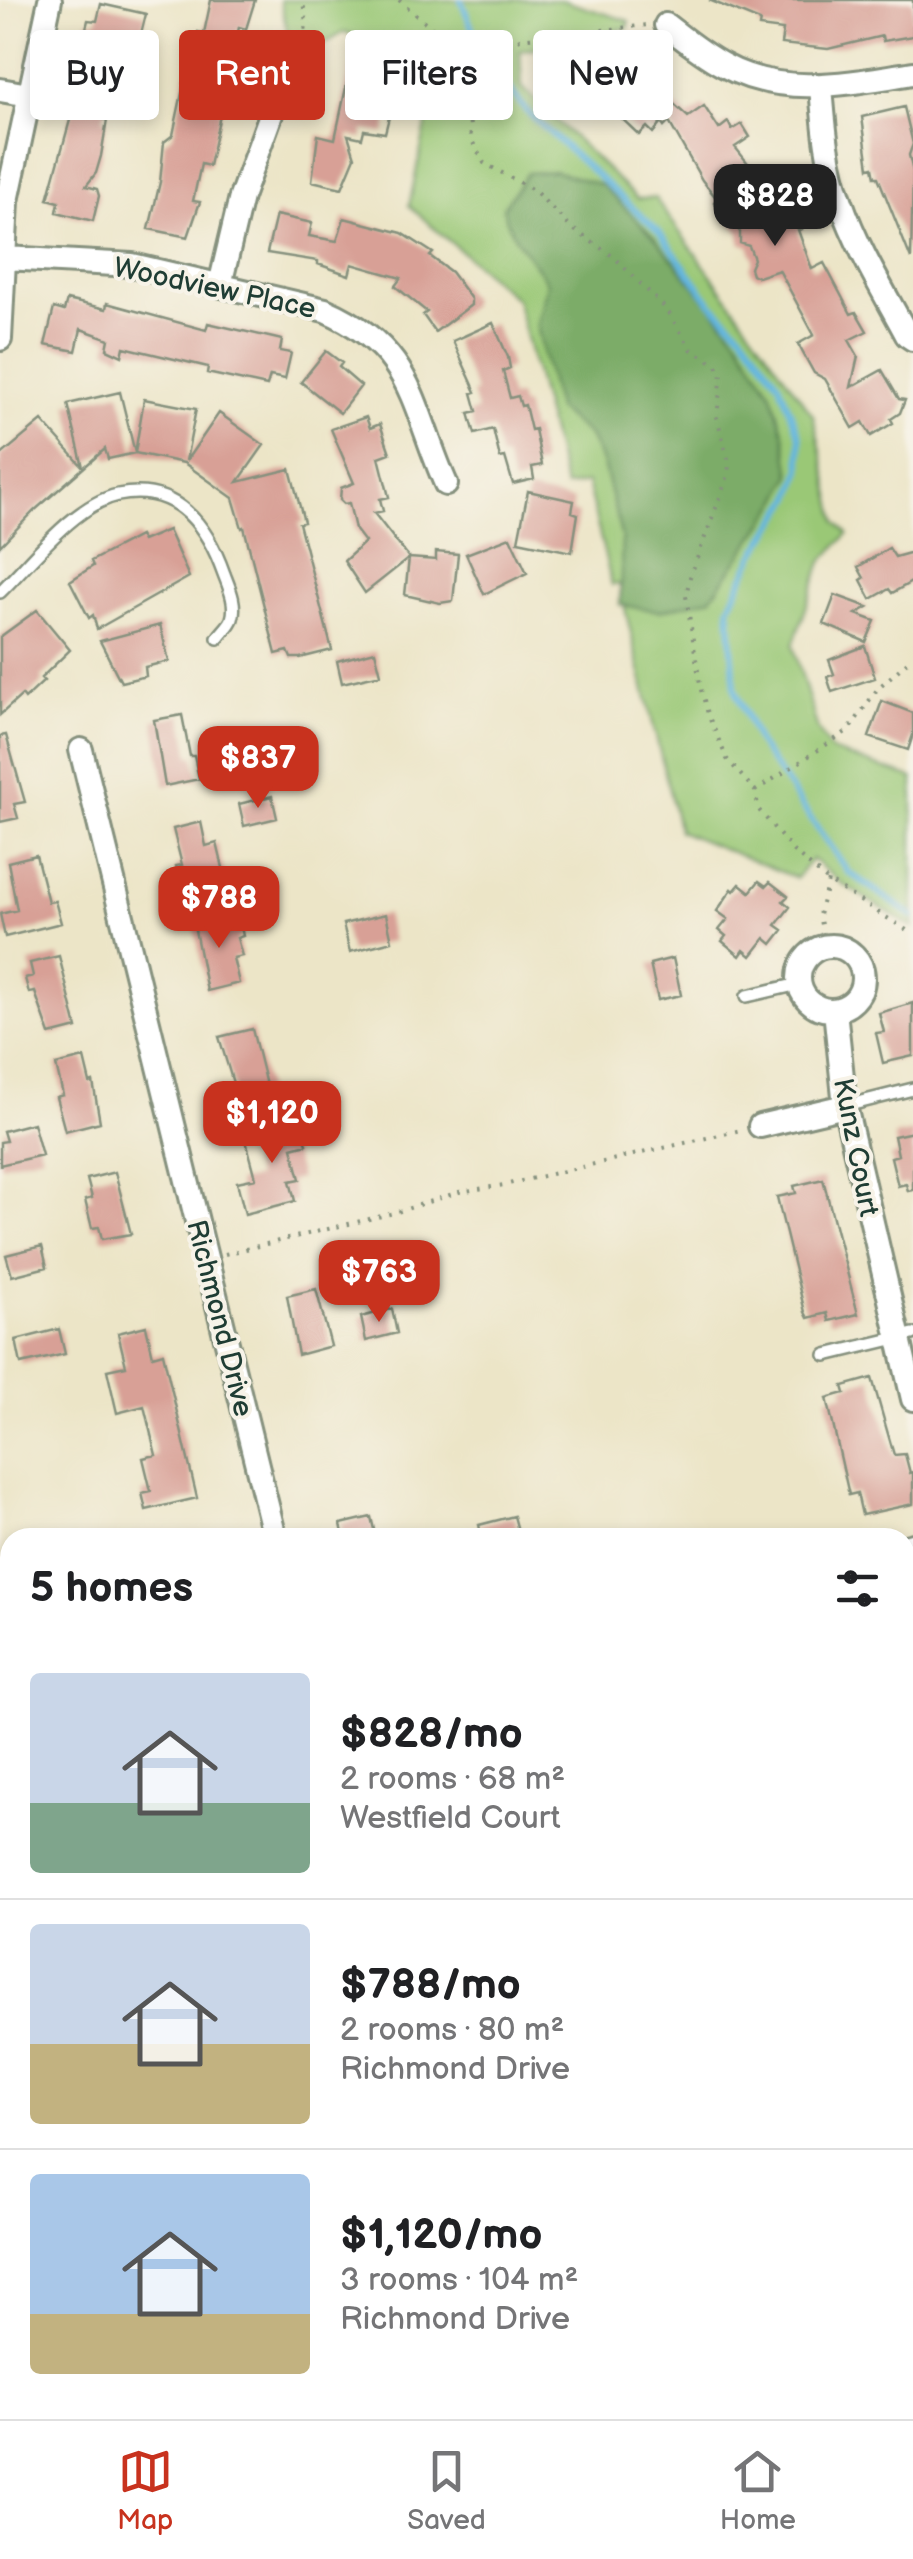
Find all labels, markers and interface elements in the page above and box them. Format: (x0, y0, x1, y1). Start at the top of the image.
chip: Buy (30, 30, 159, 120)
chip: Rent (179, 30, 325, 120)
chip: Filters (345, 30, 513, 120)
chip: New (533, 30, 673, 120)
pin: $828 (716, 164, 834, 249)
text: $828 (736, 177, 814, 216)
street label: Woodview Place (111, 251, 319, 326)
pin: $837 (199, 726, 317, 811)
text: $837 (220, 739, 296, 778)
pin: $788 (160, 866, 278, 951)
text: $788 (180, 879, 258, 918)
street label: Kunz Court (826, 1075, 885, 1220)
pin: $1,120 (191, 1081, 353, 1166)
text: $1,120 (225, 1094, 319, 1133)
street label: Richmond Drive (179, 1217, 260, 1420)
pin: $763 (320, 1240, 438, 1325)
text: $763 (341, 1253, 417, 1292)
icon: filters (830, 1561, 885, 1616)
text: 5 homes (30, 1563, 193, 1614)
text: $828/mo (340, 1709, 523, 1760)
icon: home (110, 1713, 230, 1833)
text: 2 rooms · 68 m² (340, 1760, 565, 1799)
text: Westfield Court (340, 1799, 561, 1838)
text: $788/mo (340, 1960, 521, 2011)
icon: home (110, 1964, 230, 2084)
text: 2 rooms · 80 m² (340, 2011, 564, 2050)
text: Richmond Drive (340, 2050, 570, 2089)
text: $1,120/mo (340, 2210, 542, 2261)
icon: home (110, 2214, 230, 2334)
text: 3 rooms · 104 m² (340, 2261, 578, 2300)
text: Richmond Drive (340, 2300, 570, 2339)
tab: Map (117, 2444, 173, 2537)
tab: Saved (407, 2444, 486, 2537)
tab: Home (720, 2444, 796, 2537)

